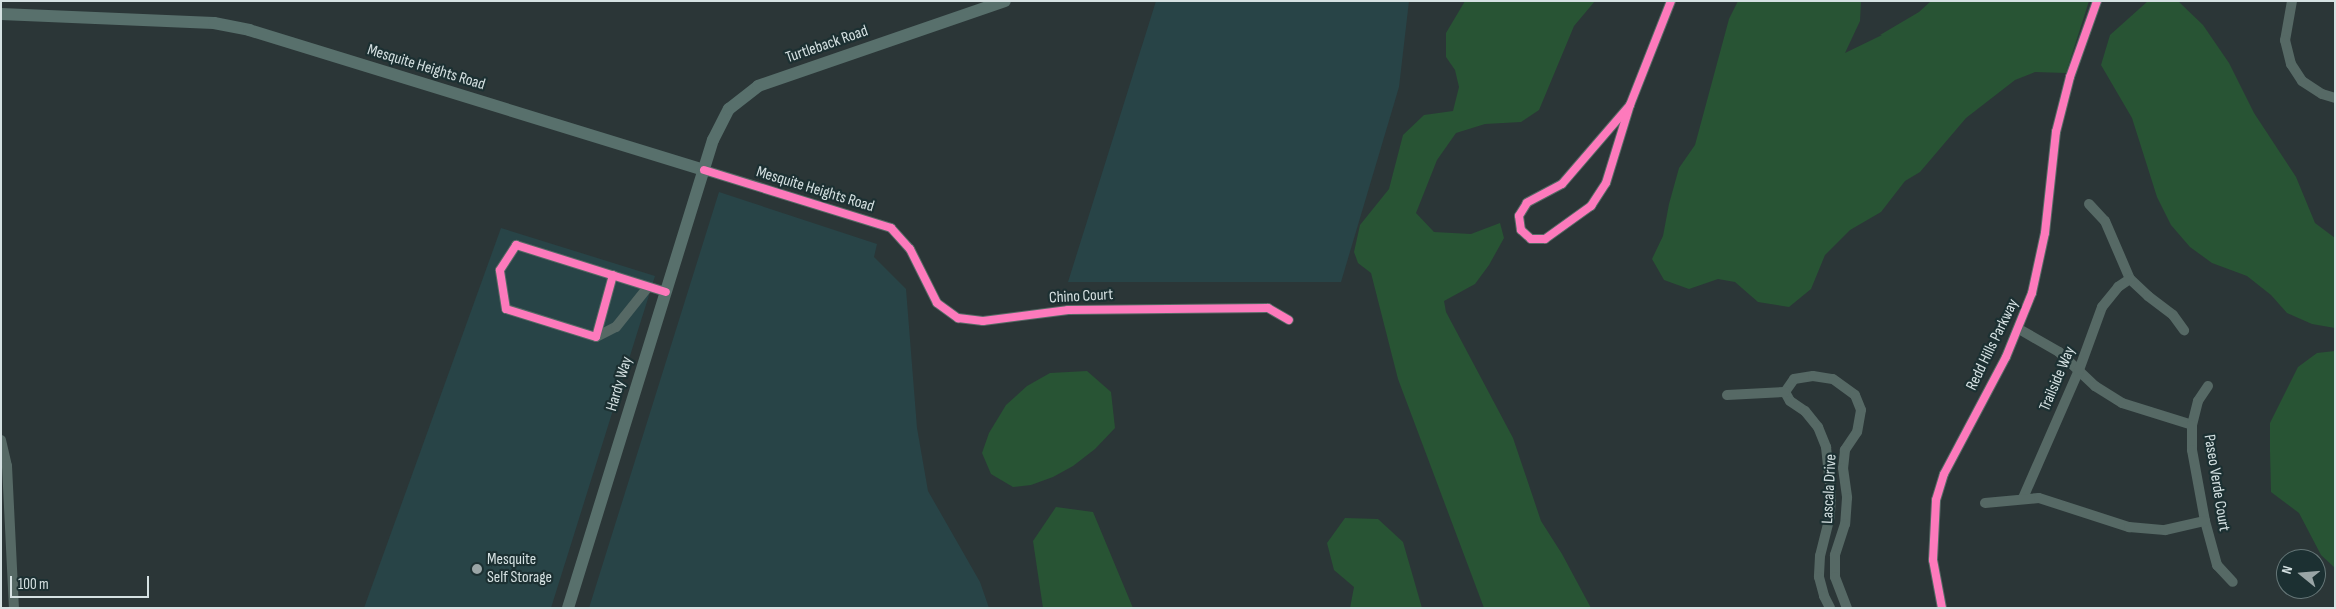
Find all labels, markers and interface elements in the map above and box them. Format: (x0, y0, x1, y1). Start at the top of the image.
street label: Turtleback Road (783, 22, 871, 68)
street label: Mesquite Heights Road (365, 41, 487, 95)
street label: Mesquite Heights Road (754, 163, 876, 217)
street label: Chino Court (1048, 286, 1114, 308)
street label: Redd Hills Parkway (1963, 296, 2023, 394)
street label: Trailside Way (2036, 344, 2080, 414)
street label: Hardy Way (603, 354, 637, 414)
street label: Paseo Verde Court (2199, 433, 2233, 533)
street label: Lascala Drive (1819, 454, 1841, 524)
north arrow (2276, 549, 2326, 599)
place label: Mesquite Self Storage (487, 550, 552, 588)
marker: Mesquite Self Storage (471, 563, 483, 575)
text: N (2278, 564, 2296, 576)
scale bar (12, 566, 151, 598)
text: 100 m (18, 575, 49, 594)

